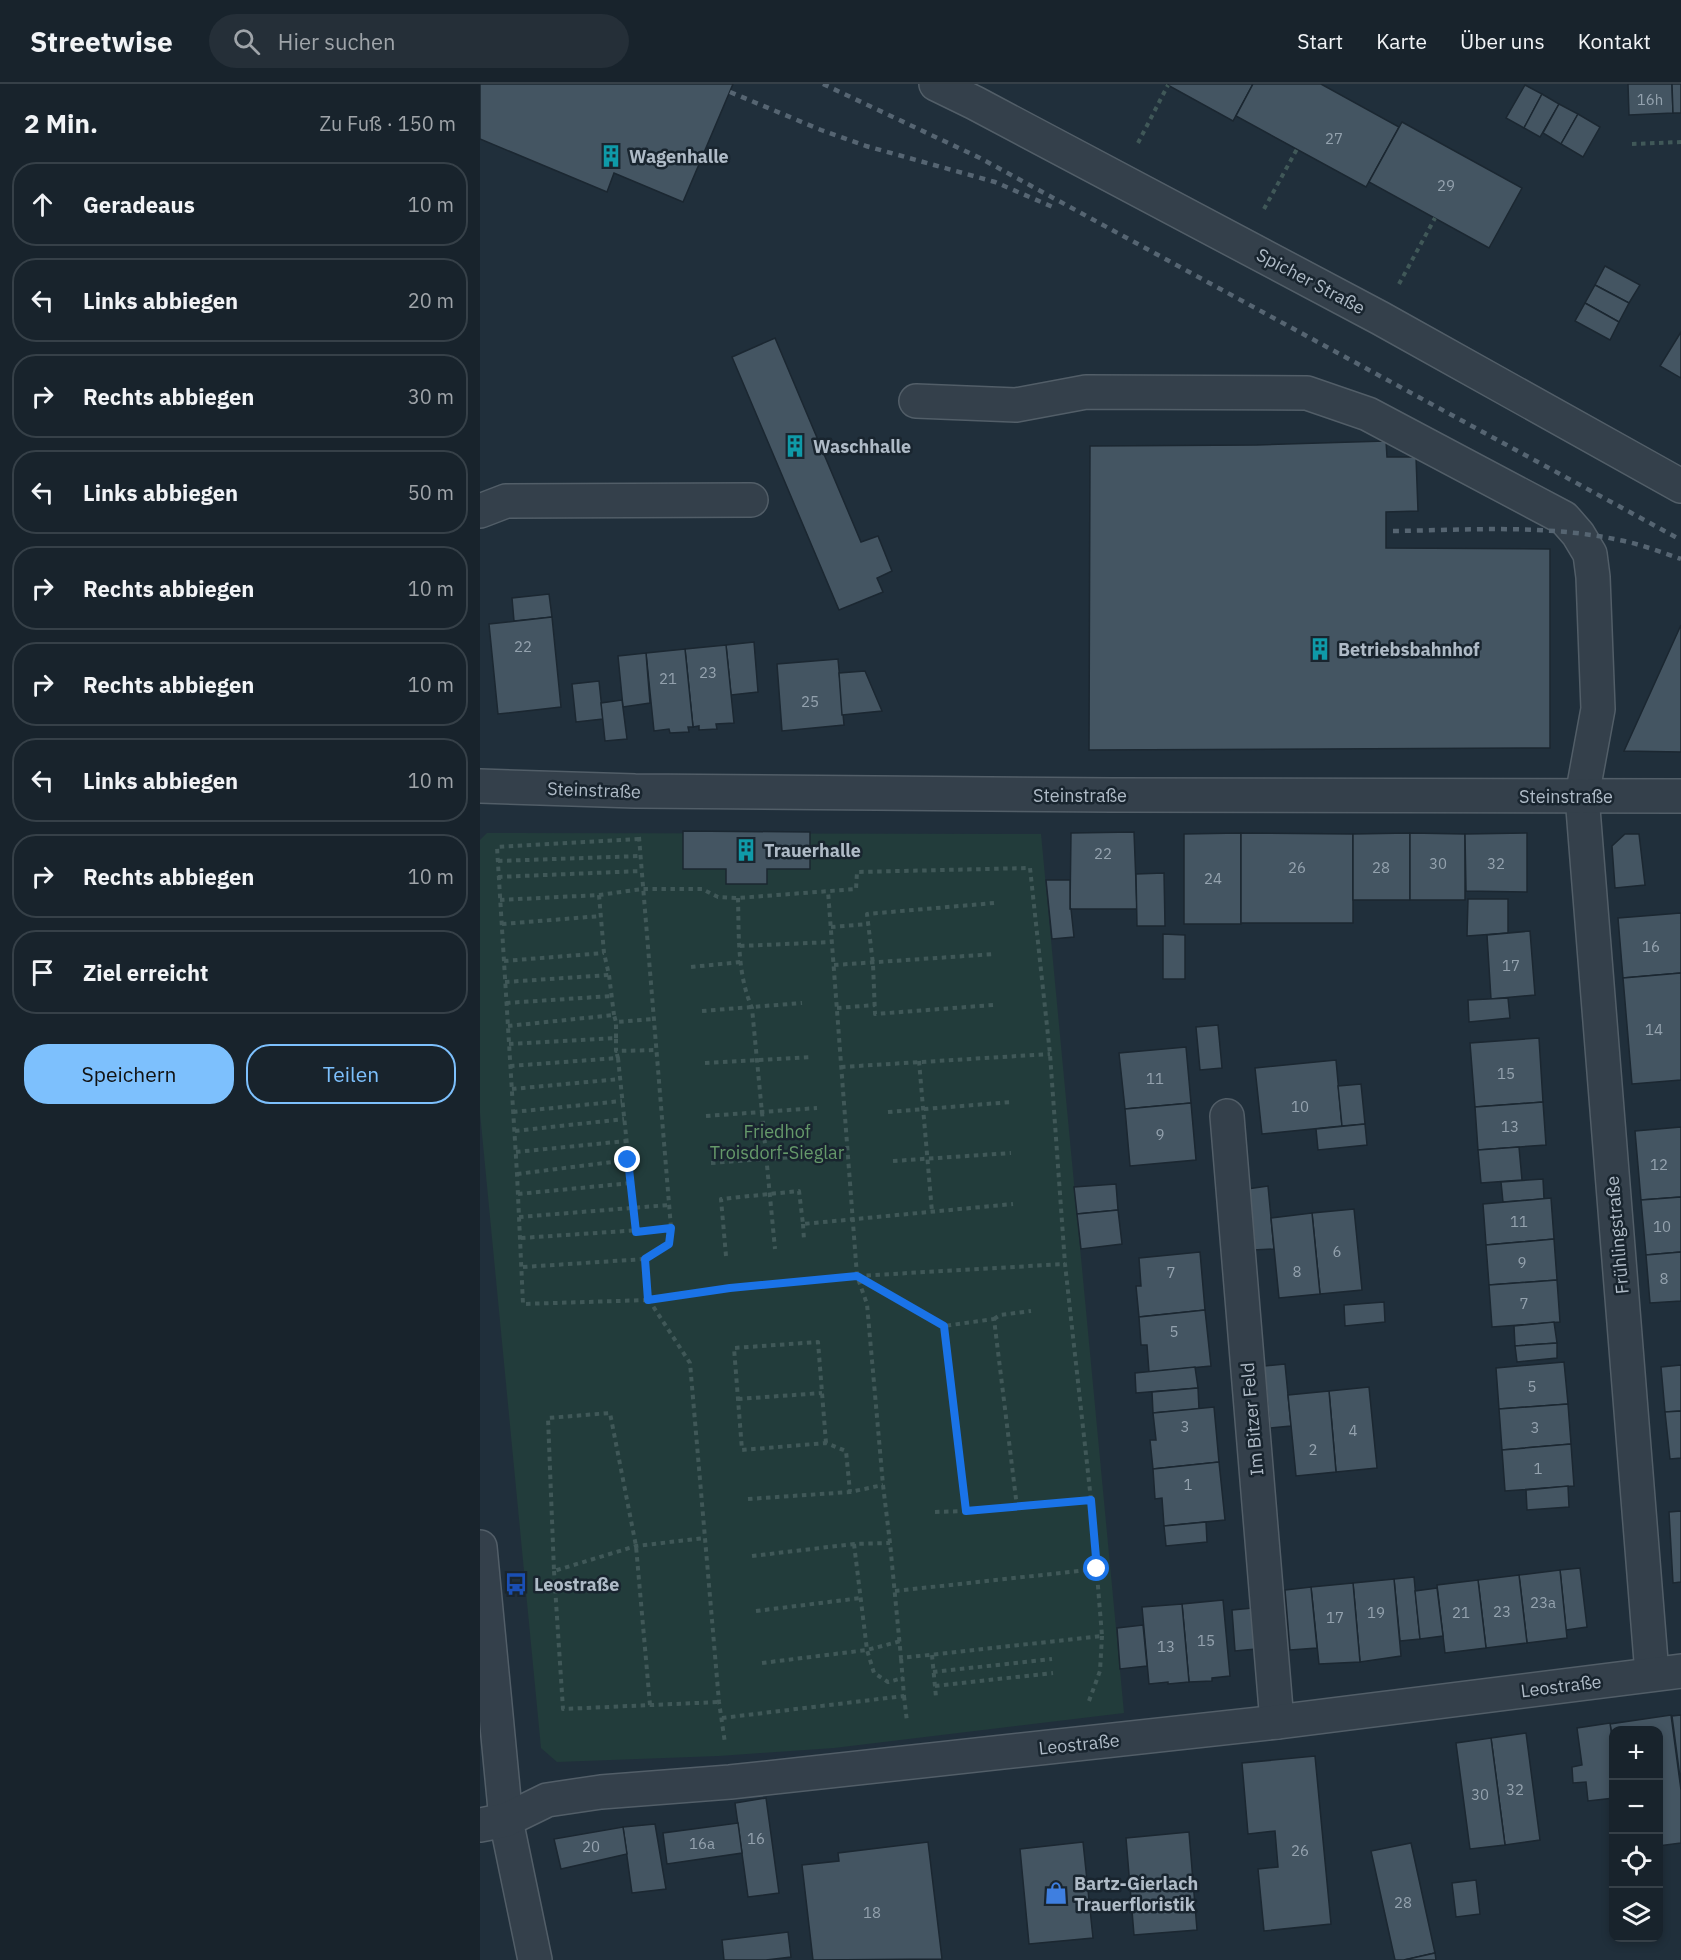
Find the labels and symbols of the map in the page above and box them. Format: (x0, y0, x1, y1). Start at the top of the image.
house number: 16h (1637, 90, 1663, 109)
house number: 27 (1325, 129, 1343, 148)
building icon: Wagenhalle (598, 143, 624, 169)
place label: Wagenhalle (629, 145, 729, 168)
house number: 29 (1437, 176, 1455, 195)
street label: Spicher Straße (1253, 243, 1369, 319)
building icon: Waschhalle (782, 433, 808, 459)
place label: Waschhalle (813, 435, 911, 458)
building icon: Betriebsbahnhof (1307, 636, 1333, 662)
house number: 22 (514, 637, 532, 656)
place label: Betriebsbahnhof (1338, 638, 1480, 661)
house number: 23 (699, 663, 717, 682)
house number: 21 (659, 669, 677, 688)
house number: 25 (801, 692, 819, 711)
street label: Steinstraße (547, 777, 641, 803)
street label: Steinstraße (1033, 784, 1127, 807)
street label: Steinstraße (1519, 785, 1613, 808)
building icon: Trauerhalle (733, 837, 759, 863)
place label: Trauerhalle (764, 839, 861, 862)
house number: 22 (1094, 844, 1112, 863)
house number: 30 (1429, 854, 1447, 873)
house number: 32 (1487, 854, 1505, 873)
house number: 26 (1288, 858, 1306, 877)
house number: 28 (1372, 858, 1390, 877)
house number: 24 (1204, 869, 1222, 888)
house number: 16 (1642, 937, 1660, 956)
house number: 17 (1502, 956, 1520, 975)
house number: 14 (1645, 1020, 1663, 1039)
house number: 15 (1497, 1064, 1515, 1083)
house number: 11 (1146, 1069, 1164, 1088)
house number: 10 (1291, 1097, 1309, 1116)
house number: 13 (1501, 1117, 1519, 1136)
park label: Friedhof Troisdorf-Sieglar (710, 1120, 845, 1164)
house number: 9 (1155, 1125, 1165, 1144)
route end (614, 1146, 640, 1172)
house number: 12 (1650, 1155, 1668, 1174)
street label: Frühlingstraße (1600, 1175, 1634, 1295)
house number: 11 (1510, 1212, 1528, 1231)
house number: 10 (1653, 1217, 1671, 1236)
house number: 6 (1332, 1242, 1342, 1261)
house number: 9 (1517, 1253, 1527, 1272)
house number: 8 (1292, 1262, 1302, 1281)
house number: 7 (1166, 1263, 1176, 1282)
house number: 8 (1659, 1269, 1669, 1288)
house number: 7 (1519, 1294, 1529, 1313)
house number: 5 (1169, 1322, 1179, 1341)
street label: Im Bitzer Feld (1236, 1361, 1268, 1477)
house number: 5 (1527, 1377, 1537, 1396)
house number: 3 (1180, 1417, 1190, 1436)
house number: 3 (1530, 1418, 1540, 1437)
house number: 4 (1348, 1421, 1358, 1440)
house number: 2 (1308, 1440, 1318, 1459)
house number: 1 (1533, 1459, 1543, 1478)
house number: 1 (1183, 1475, 1193, 1494)
route start (1083, 1555, 1109, 1581)
bus stop icon: Leostraße (503, 1571, 529, 1597)
place label: Leostraße (534, 1573, 619, 1596)
house number: 23a (1530, 1593, 1556, 1612)
house number: 23 (1493, 1602, 1511, 1621)
house number: 19 (1367, 1603, 1385, 1622)
house number: 21 (1452, 1603, 1470, 1622)
house number: 17 (1326, 1608, 1344, 1627)
house number: 15 (1197, 1631, 1215, 1650)
house number: 13 (1157, 1637, 1175, 1656)
street label: Leostraße (1519, 1670, 1603, 1702)
street label: Leostraße (1037, 1728, 1121, 1760)
house number: 32 (1506, 1780, 1524, 1799)
house number: 30 (1471, 1785, 1489, 1804)
house number: 16 (747, 1829, 765, 1848)
house number: 16a (689, 1834, 715, 1853)
house number: 20 (582, 1837, 600, 1856)
house number: 26 (1291, 1841, 1309, 1860)
place label: Bartz-Gierlach Trauerfloristik (1074, 1872, 1198, 1916)
shop icon: Bartz-Gierlach Trauerfloristik (1043, 1880, 1069, 1906)
house number: 28 (1394, 1893, 1412, 1912)
house number: 18 (863, 1903, 881, 1922)

